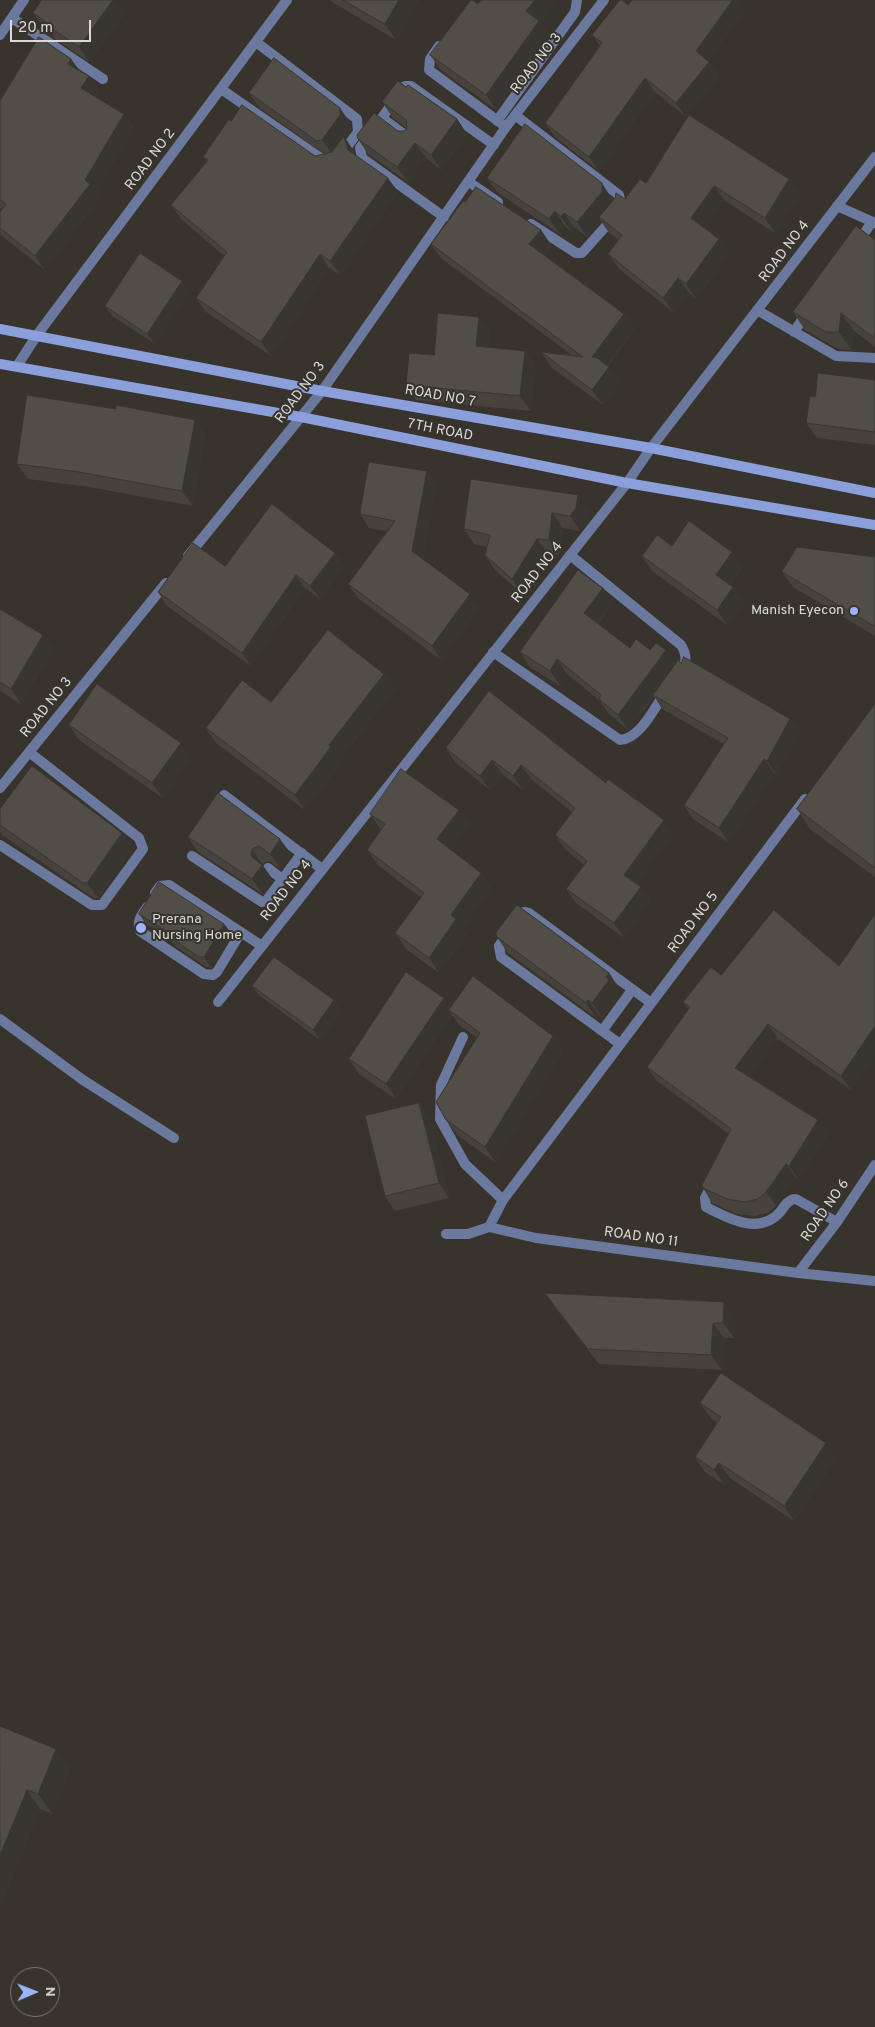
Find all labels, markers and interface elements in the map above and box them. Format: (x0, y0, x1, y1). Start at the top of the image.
scale bar (12, 10, 94, 42)
text: 20 m (18, 19, 53, 38)
street label: ROAD NO 3 (508, 30, 566, 98)
street label: ROAD NO 2 (122, 126, 180, 194)
street label: ROAD NO 4 (756, 218, 814, 286)
street label: ROAD NO 3 (272, 359, 330, 427)
street label: ROAD NO 7 (403, 383, 477, 411)
street label: 7TH ROAD (406, 416, 474, 446)
street label: ROAD NO 4 (509, 539, 567, 607)
place label: Manish Eyecon (751, 603, 844, 619)
marker: Manish Eyecon (848, 605, 860, 617)
street label: ROAD NO 3 (18, 674, 76, 742)
street label: ROAD NO 4 (258, 857, 316, 925)
street label: ROAD NO 5 (665, 889, 723, 957)
place label: Prerana Nursing Home (152, 912, 242, 944)
marker: Prerana Nursing Home (134, 921, 148, 935)
street label: ROAD NO 6 (798, 1176, 854, 1246)
street label: ROAD NO 11 (603, 1224, 679, 1252)
north arrow (10, 1967, 60, 2017)
text: N (41, 1987, 58, 1997)

